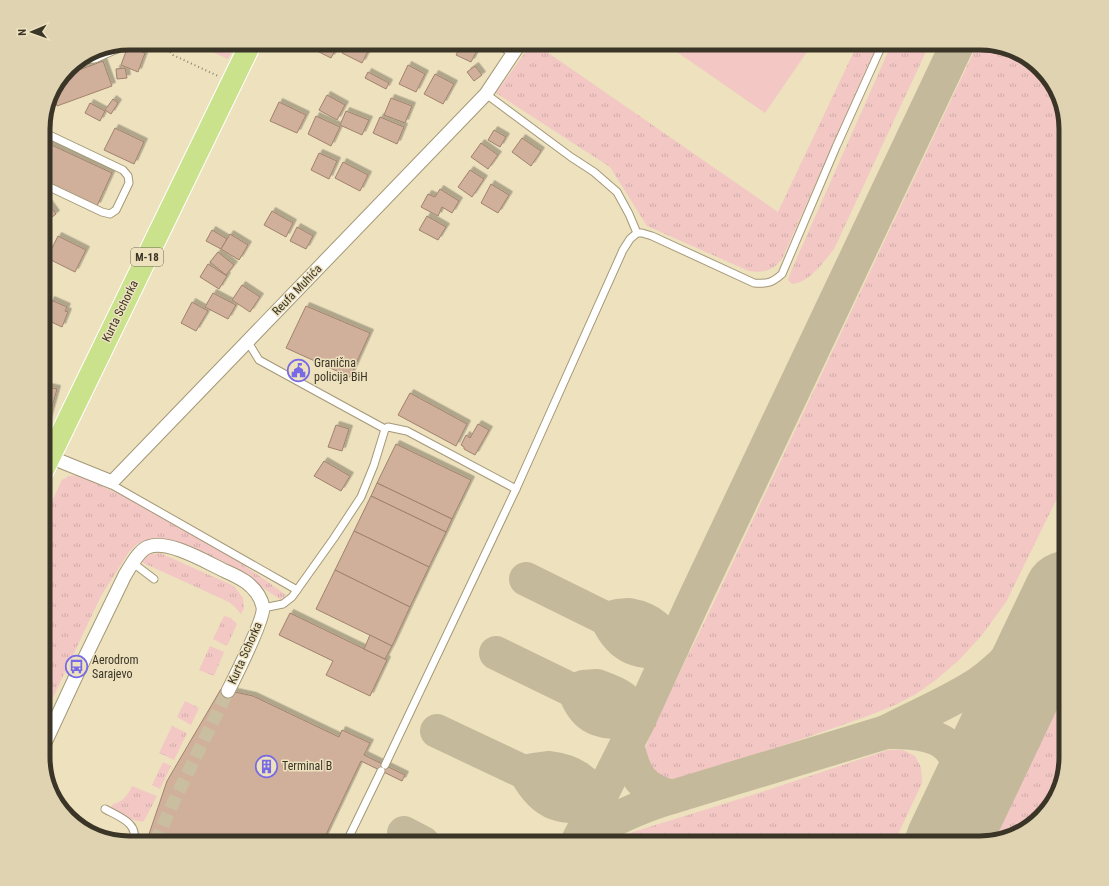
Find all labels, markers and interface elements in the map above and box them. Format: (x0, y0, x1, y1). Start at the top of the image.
north arrow (12, 12, 52, 52)
text: N (16, 28, 29, 36)
road number: M-18 (131, 248, 163, 266)
street label: Reufa Muhića (269, 262, 325, 318)
street label: Kurta Schorka (99, 278, 141, 344)
place label: Granična policija BiH (314, 356, 368, 384)
public building icon: Granična policija BiH (285, 357, 311, 383)
street label: Kurta Schorka (225, 619, 265, 686)
place label: Aerodrom Sarajevo (92, 653, 139, 681)
bus stop icon: Aerodrom Sarajevo (63, 654, 89, 680)
building icon: Terminal B (254, 753, 280, 779)
place label: Terminal B (282, 759, 332, 773)

